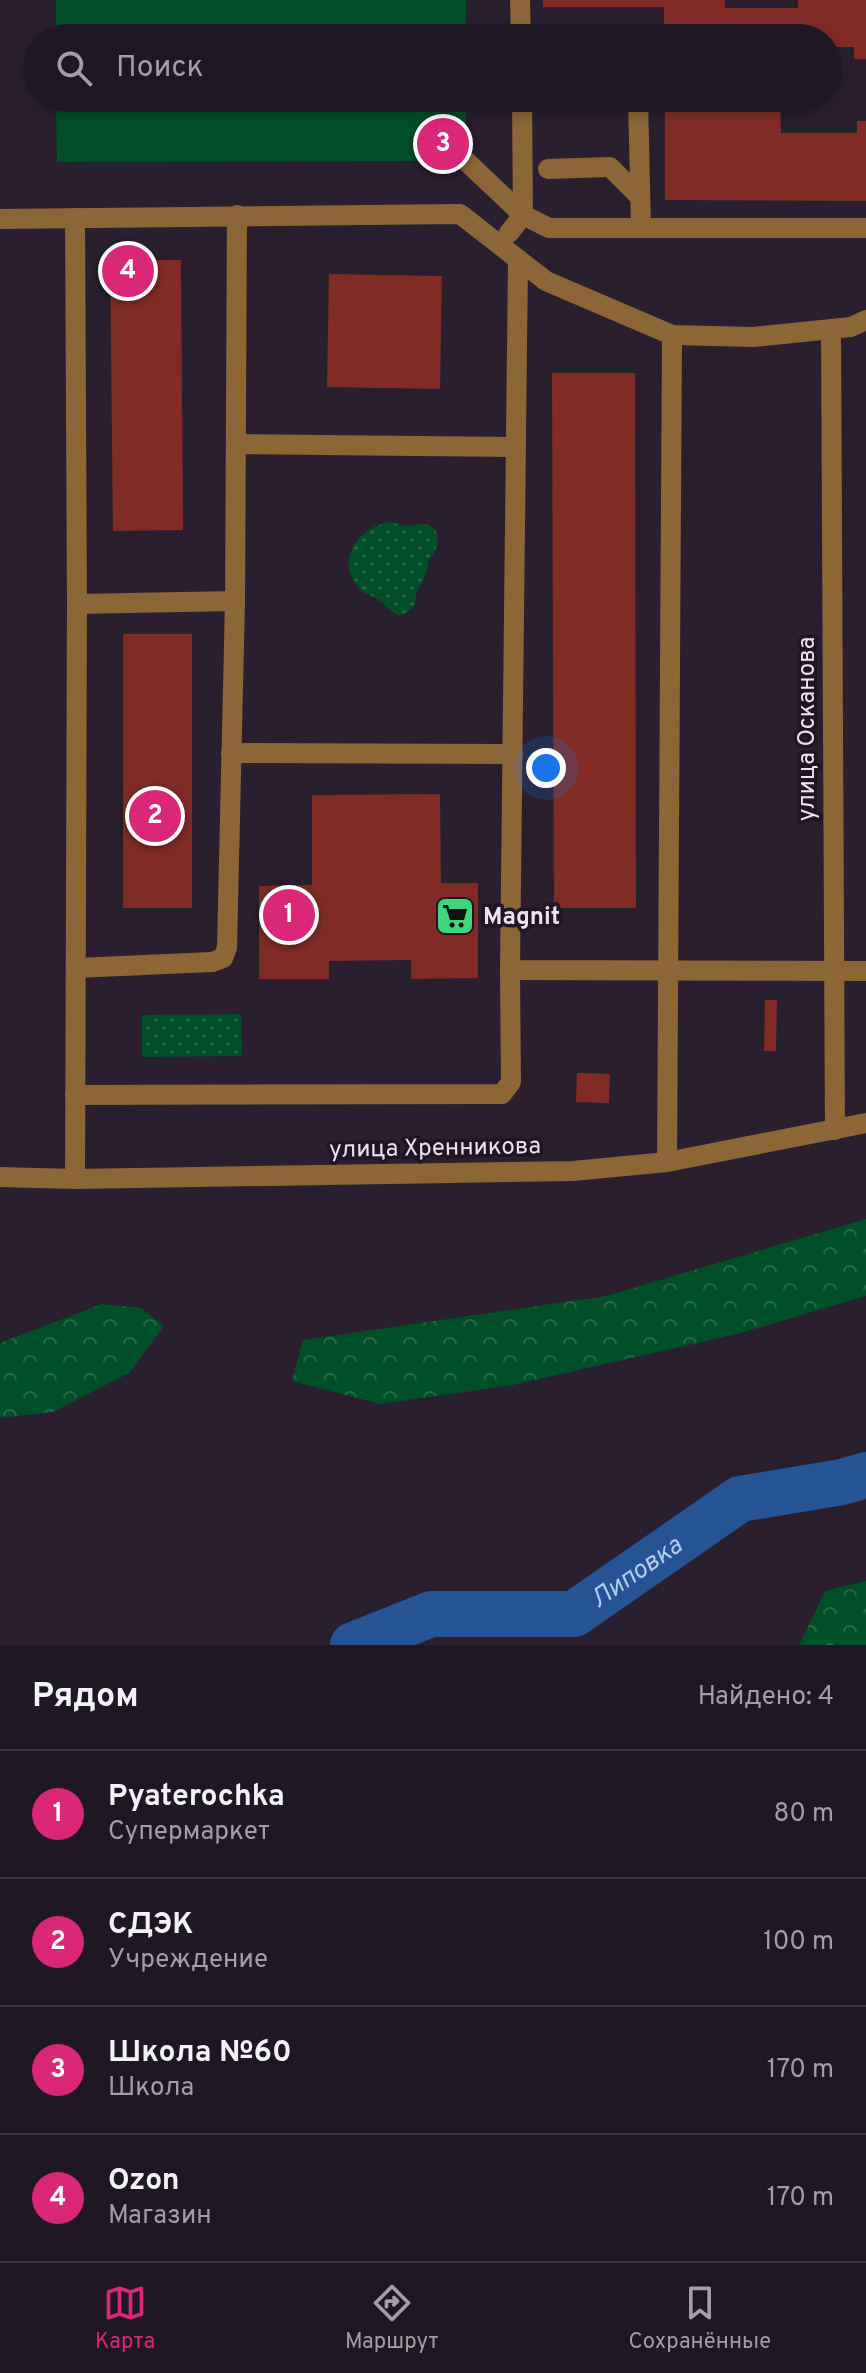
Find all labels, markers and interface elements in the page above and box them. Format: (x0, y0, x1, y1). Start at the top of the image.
search box (24, 24, 842, 112)
icon: search (52, 46, 96, 90)
text: Поиск (116, 50, 204, 87)
pin: 3 (417, 114, 469, 174)
pin: 4 (102, 241, 154, 301)
street label: улица Осканова (793, 637, 823, 821)
your location (526, 748, 566, 788)
pin: 2 (129, 786, 181, 846)
pin: 1 (263, 885, 315, 945)
supermarket icon: Magnit (434, 895, 476, 937)
place label: Magnit (483, 903, 560, 933)
street label: улица Хренникова (329, 1132, 541, 1166)
water label: Липовка (585, 1530, 690, 1617)
text: Рядом (32, 1676, 139, 1719)
text: Найдено: 4 (698, 1681, 834, 1714)
text: Pyaterochka (108, 1779, 285, 1816)
text: 1 (53, 1798, 63, 1831)
text: 80 m (774, 1798, 834, 1831)
text: Супермаркет (108, 1816, 270, 1849)
text: СДЭК (108, 1907, 194, 1944)
text: 2 (50, 1926, 66, 1959)
text: 100 m (763, 1926, 834, 1959)
text: Учреждение (108, 1944, 268, 1977)
text: Школа №60 (108, 2035, 292, 2072)
text: 3 (50, 2054, 66, 2087)
text: 170 m (767, 2054, 834, 2087)
text: Школа (108, 2072, 194, 2105)
text: Ozon (108, 2163, 180, 2200)
text: 4 (50, 2182, 66, 2215)
text: 170 m (767, 2182, 834, 2215)
text: Магазин (108, 2200, 212, 2233)
tab: Карта (95, 2281, 155, 2356)
tab: Маршрут (345, 2281, 439, 2356)
tab: Сохранённые (628, 2281, 771, 2356)

